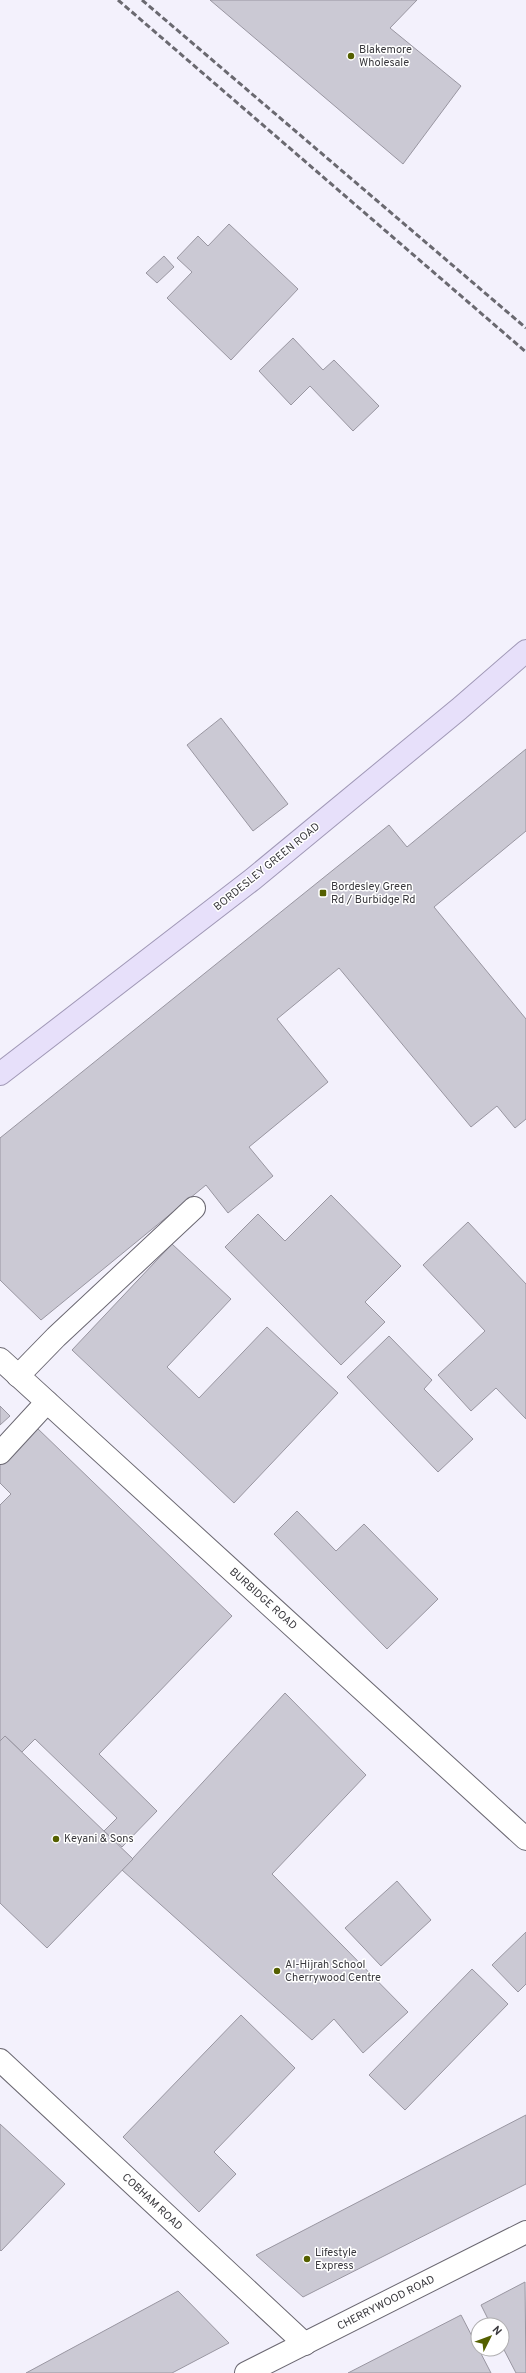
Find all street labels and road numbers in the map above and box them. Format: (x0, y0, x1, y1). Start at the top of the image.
street label: BORDESLEY GREEN ROAD (211, 820, 323, 914)
street label: BURBIDGE ROAD (226, 1565, 300, 1633)
street label: COBHAM ROAD (119, 2170, 185, 2234)
street label: CHERRYWOOD ROAD (335, 2272, 437, 2334)

